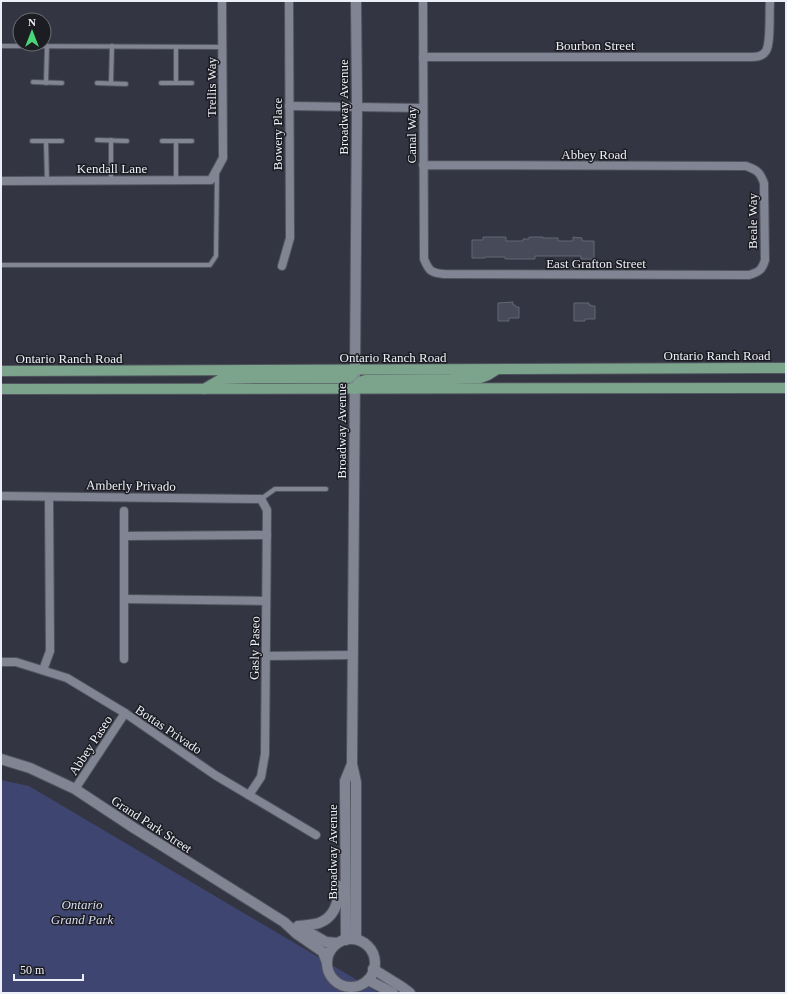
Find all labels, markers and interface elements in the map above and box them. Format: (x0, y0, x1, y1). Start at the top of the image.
north arrow (12, 12, 52, 52)
text: N (28, 16, 36, 28)
street label: Bourbon Street (555, 38, 635, 53)
street label: Trellis Way (204, 57, 219, 117)
street label: Broadway Avenue (336, 59, 351, 155)
street label: Bowery Place (270, 97, 285, 170)
street label: Canal Way (404, 106, 419, 163)
street label: Abbey Road (561, 147, 627, 162)
street label: Kendall Lane (77, 161, 147, 176)
street label: Beale Way (745, 192, 760, 249)
street label: East Grafton Street (546, 256, 646, 271)
street label: Ontario Ranch Road (664, 348, 771, 363)
street label: Ontario Ranch Road (340, 350, 447, 365)
street label: Ontario Ranch Road (16, 351, 123, 366)
street label: Broadway Avenue (334, 383, 349, 479)
street label: Amberly Privado (86, 477, 176, 494)
street label: Gasly Paseo (246, 616, 263, 680)
street label: Bottas Privado (133, 702, 205, 757)
street label: Abbey Paseo (66, 713, 115, 778)
street label: Grand Park Street (109, 793, 195, 856)
street label: Broadway Avenue (325, 804, 340, 900)
park label: Ontario Grand Park (51, 897, 113, 927)
scale bar (14, 956, 83, 982)
text: 50 m (20, 963, 45, 977)

